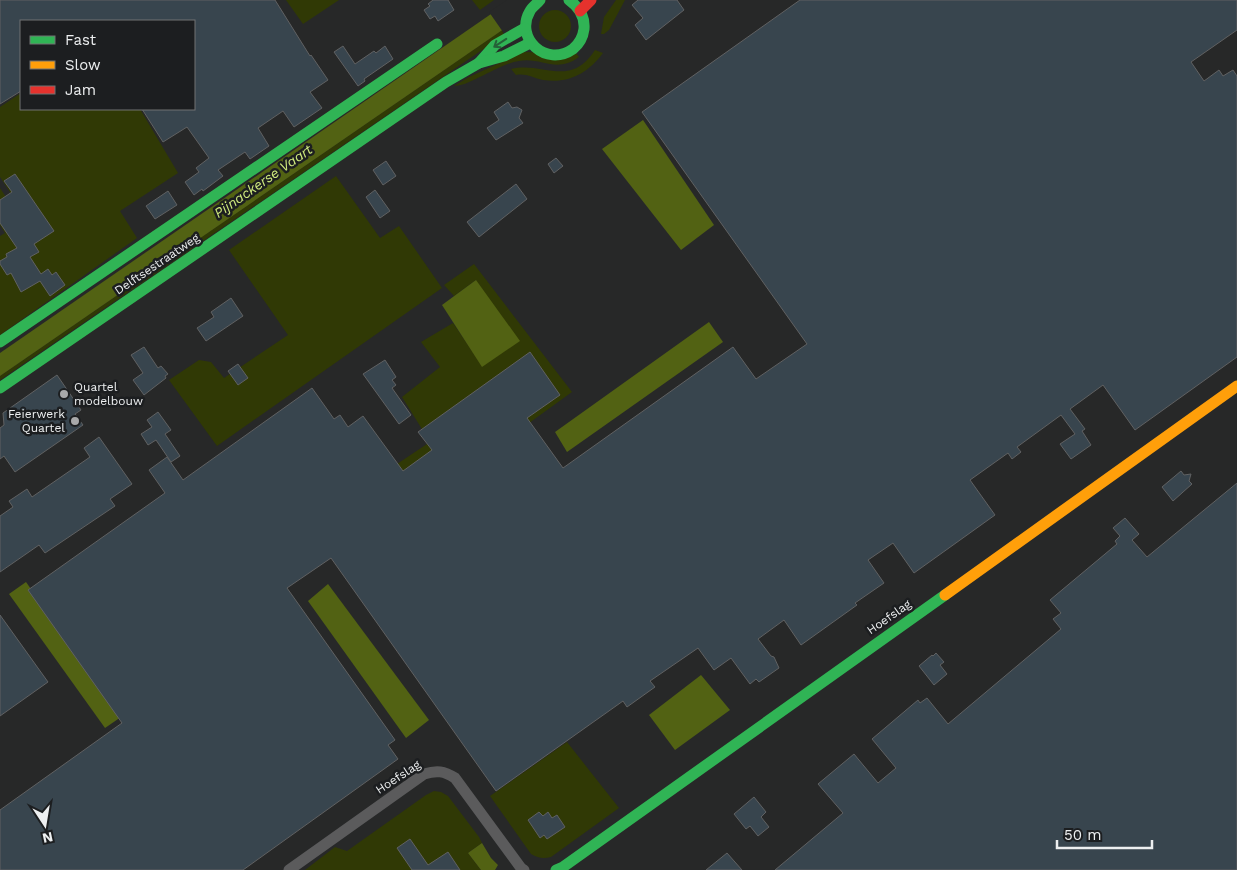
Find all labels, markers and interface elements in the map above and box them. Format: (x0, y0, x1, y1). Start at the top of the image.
legend (20, 20, 195, 110)
text: Fast (65, 31, 97, 49)
one-way arrow (493, 37, 507, 48)
text: Slow (65, 56, 101, 74)
text: Jam (65, 81, 96, 99)
water label: Pijnackerse Vaart (211, 141, 315, 221)
street label: Delftsestraatweg (112, 230, 203, 298)
place label: Quartel modelbouw (74, 380, 143, 408)
marker: Quartel modelbouw (58, 388, 70, 400)
place label: Feierwerk Quartel (8, 407, 65, 435)
marker: Feierwerk Quartel (69, 415, 81, 427)
street label: Hoefslag (864, 596, 914, 637)
street label: Hoefslag (373, 757, 424, 797)
north arrow (20, 800, 70, 850)
scale bar (1057, 818, 1152, 850)
text: 50 m (1064, 826, 1101, 844)
text: N (41, 829, 54, 847)

